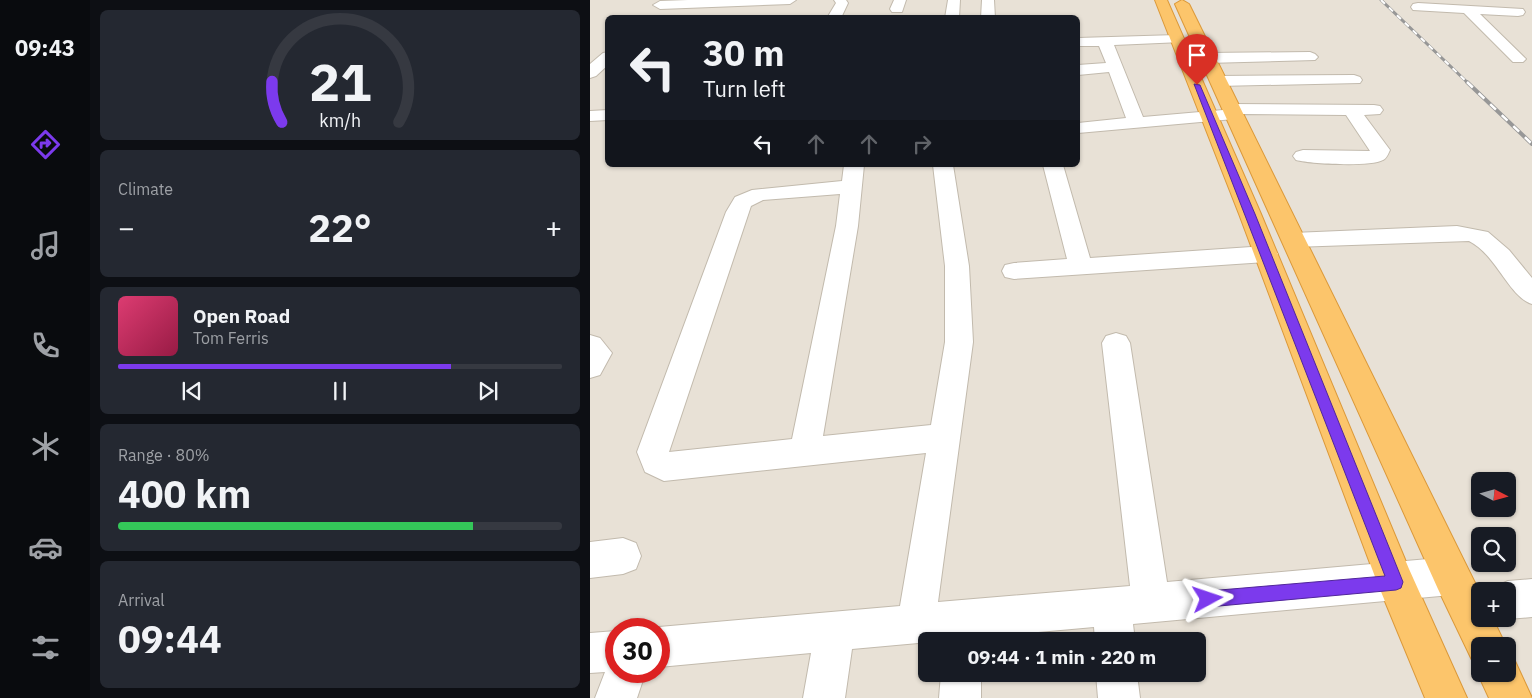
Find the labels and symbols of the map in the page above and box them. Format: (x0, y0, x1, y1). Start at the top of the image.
pin (1176, 34, 1218, 85)
north arrow (1471, 472, 1516, 518)
position arrow (1181, 572, 1233, 624)
speed limit sign: 30 (605, 618, 670, 683)

